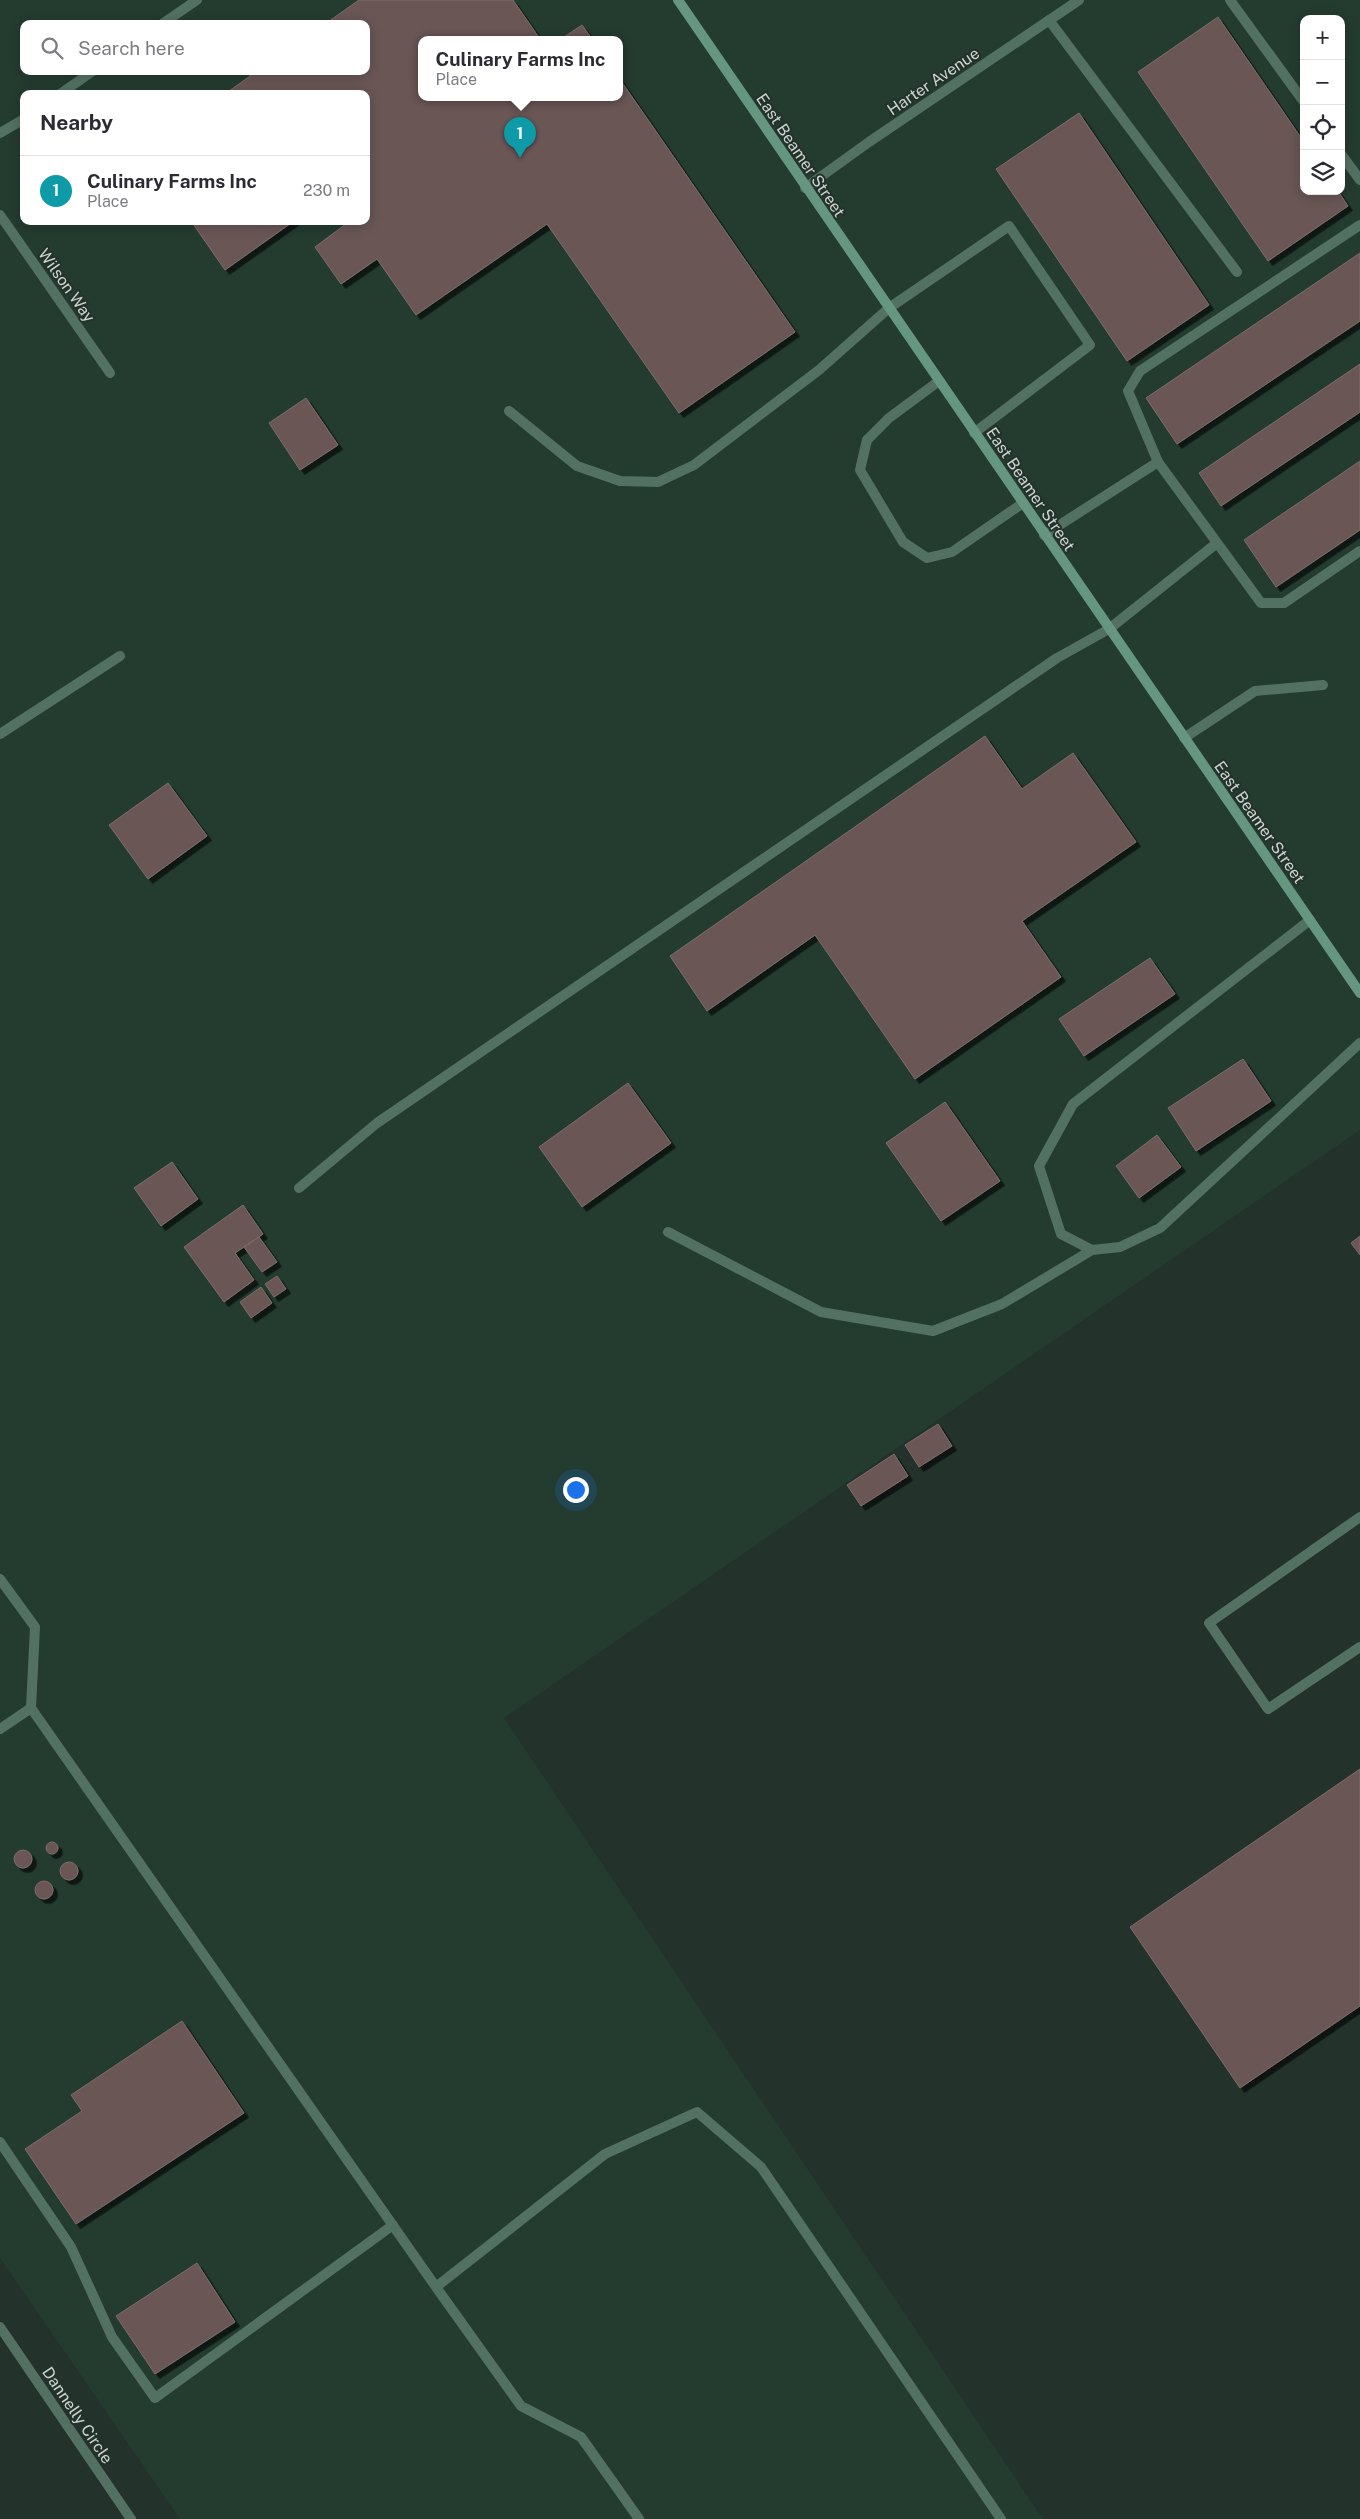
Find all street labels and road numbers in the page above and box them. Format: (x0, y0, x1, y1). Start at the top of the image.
street label: Harter Avenue (884, 44, 983, 119)
street label: East Beamer Street (752, 90, 849, 221)
street label: Wilson Way (34, 245, 99, 326)
street label: East Beamer Street (982, 424, 1079, 555)
street label: East Beamer Street (1210, 757, 1309, 887)
street label: Dannelly Circle (38, 2363, 117, 2467)

